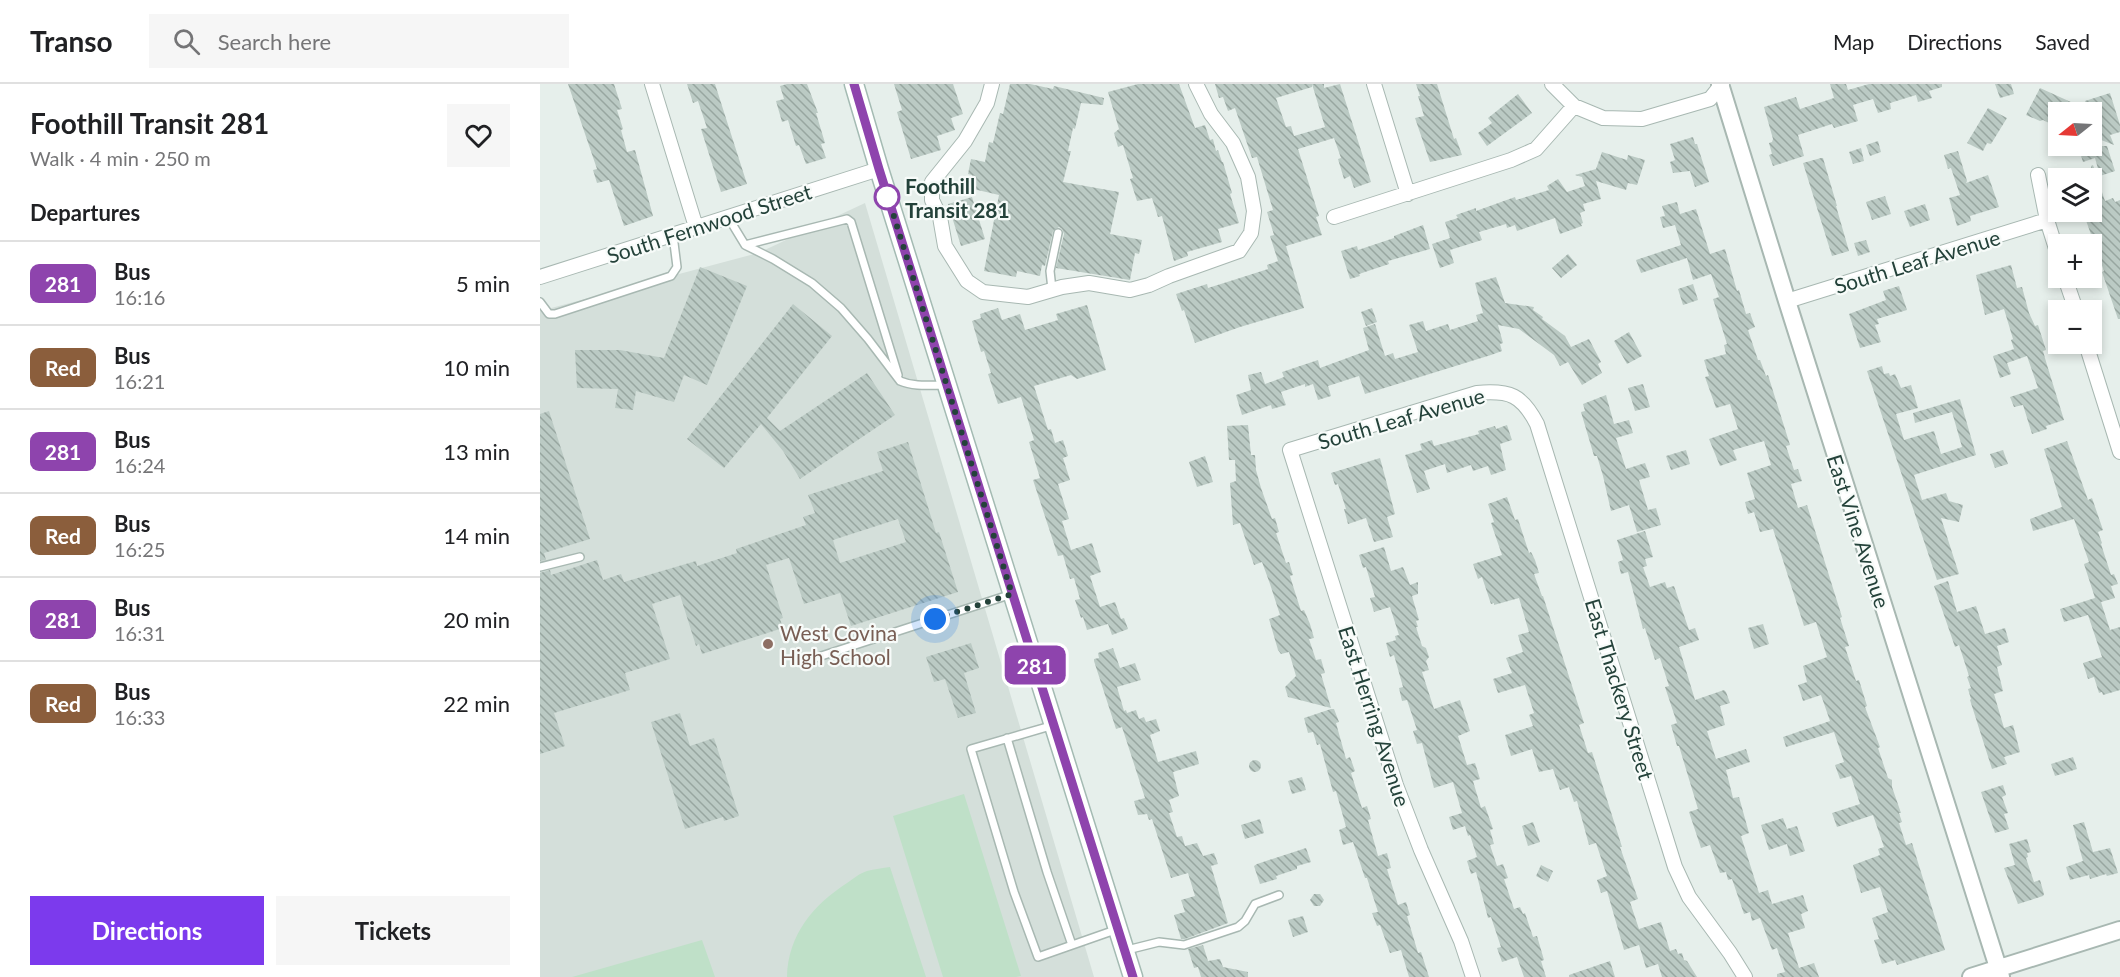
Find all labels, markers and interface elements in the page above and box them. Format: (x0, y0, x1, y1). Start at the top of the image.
search box (149, 14, 569, 68)
text: Transo (30, 24, 113, 58)
icon: search (170, 25, 203, 58)
text: Search here (218, 28, 331, 55)
text: Map (1833, 29, 1874, 54)
text: Directions (1907, 29, 2002, 54)
text: Saved (2035, 29, 2090, 54)
north arrow (2048, 102, 2102, 156)
map controls (2048, 102, 2102, 354)
button: heart (447, 104, 510, 167)
text: Foothill Transit 281 (30, 106, 269, 140)
text: Walk · 4 min · 250 m (30, 146, 211, 170)
button: layers (2048, 168, 2102, 222)
place label: Foothill Transit 281 (905, 173, 1010, 222)
street label: South Fernwood Street (604, 178, 815, 268)
marker: Foothill Transit 281 (874, 184, 900, 210)
text: Departures (30, 199, 140, 226)
street label: South Leaf Avenue (1831, 224, 2003, 298)
button: + (2048, 234, 2102, 288)
text: Bus (114, 258, 150, 285)
text: 5 min (456, 270, 510, 297)
text: 281 (45, 271, 81, 296)
text: 16:16 (114, 285, 165, 309)
button: − (2048, 300, 2102, 354)
text: Bus (114, 342, 150, 369)
text: 10 min (443, 354, 510, 381)
text: Red (45, 355, 81, 380)
text: 16:21 (114, 369, 165, 393)
street label: South Leaf Avenue (1315, 382, 1487, 454)
text: Bus (114, 426, 150, 453)
text: 13 min (443, 438, 510, 465)
text: 281 (45, 439, 81, 464)
street label: East Vine Avenue (1822, 451, 1896, 611)
text: 16:24 (114, 453, 165, 477)
text: Bus (114, 510, 150, 537)
text: 14 min (443, 522, 510, 549)
text: Red (45, 523, 81, 548)
text: 16:25 (114, 537, 165, 561)
text: Bus (114, 594, 150, 621)
street label: East Thackery Street (1581, 595, 1660, 783)
your location (920, 604, 950, 634)
text: 20 min (443, 606, 510, 633)
text: 281 (45, 607, 81, 632)
place label: West Covina High School (780, 620, 897, 669)
text: 16:31 (114, 621, 165, 645)
street label: East Herring Avenue (1334, 623, 1416, 809)
marker: West Covina High School (761, 637, 775, 651)
line badge: 281 (1000, 646, 1070, 684)
text: 281 (1017, 653, 1053, 678)
text: Bus (114, 678, 150, 705)
text: 22 min (443, 690, 510, 717)
text: Red (45, 691, 81, 716)
text: 16:33 (114, 705, 165, 729)
button: Directions (30, 896, 264, 965)
button: Tickets (276, 896, 510, 965)

